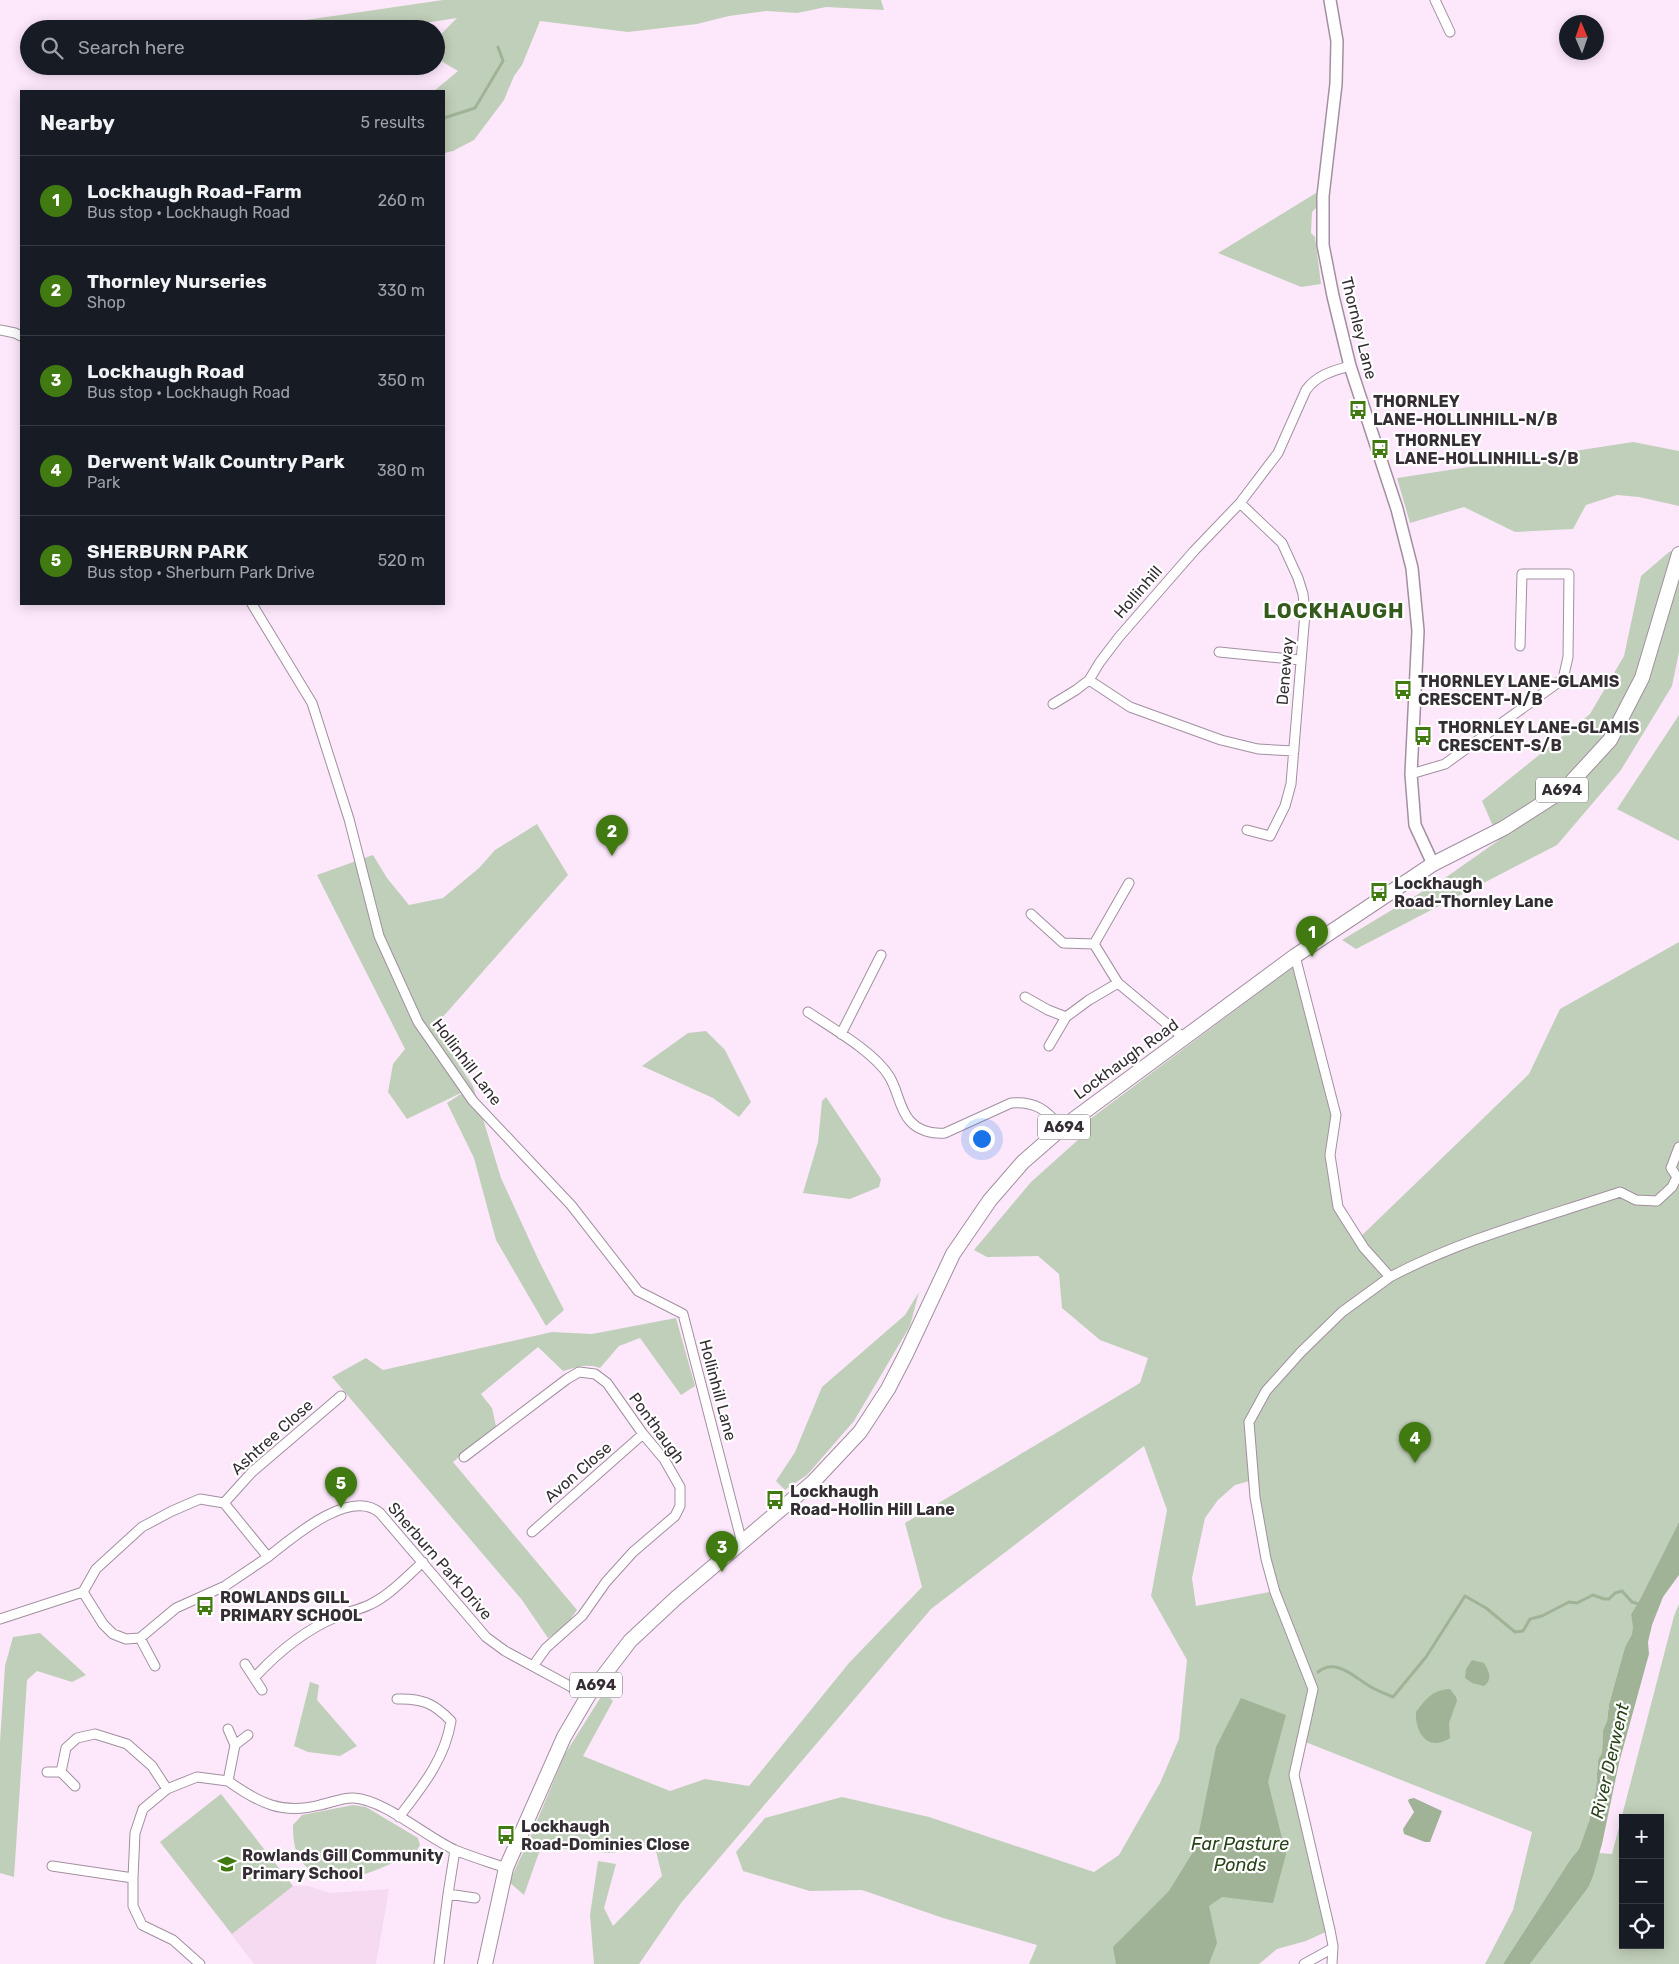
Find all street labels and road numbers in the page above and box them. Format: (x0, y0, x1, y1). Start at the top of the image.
street label: Thornley Lane (1337, 275, 1381, 381)
street label: Hollinhill (1110, 562, 1166, 622)
street label: Deneway (1273, 636, 1297, 706)
road number: A694 (1536, 778, 1588, 802)
street label: Hollinhill Lane (428, 1015, 506, 1109)
street label: Lockhaugh Road (1070, 1015, 1182, 1103)
road number: A694 (1038, 1114, 1090, 1140)
street label: Hollinhill Lane (695, 1337, 741, 1443)
street label: Ponthaugh (625, 1389, 689, 1467)
street label: Ashtree Close (227, 1395, 317, 1479)
street label: Avon Close (541, 1438, 615, 1506)
street label: Sherburn Park Drive (384, 1498, 496, 1624)
road number: A694 (570, 1672, 622, 1698)

